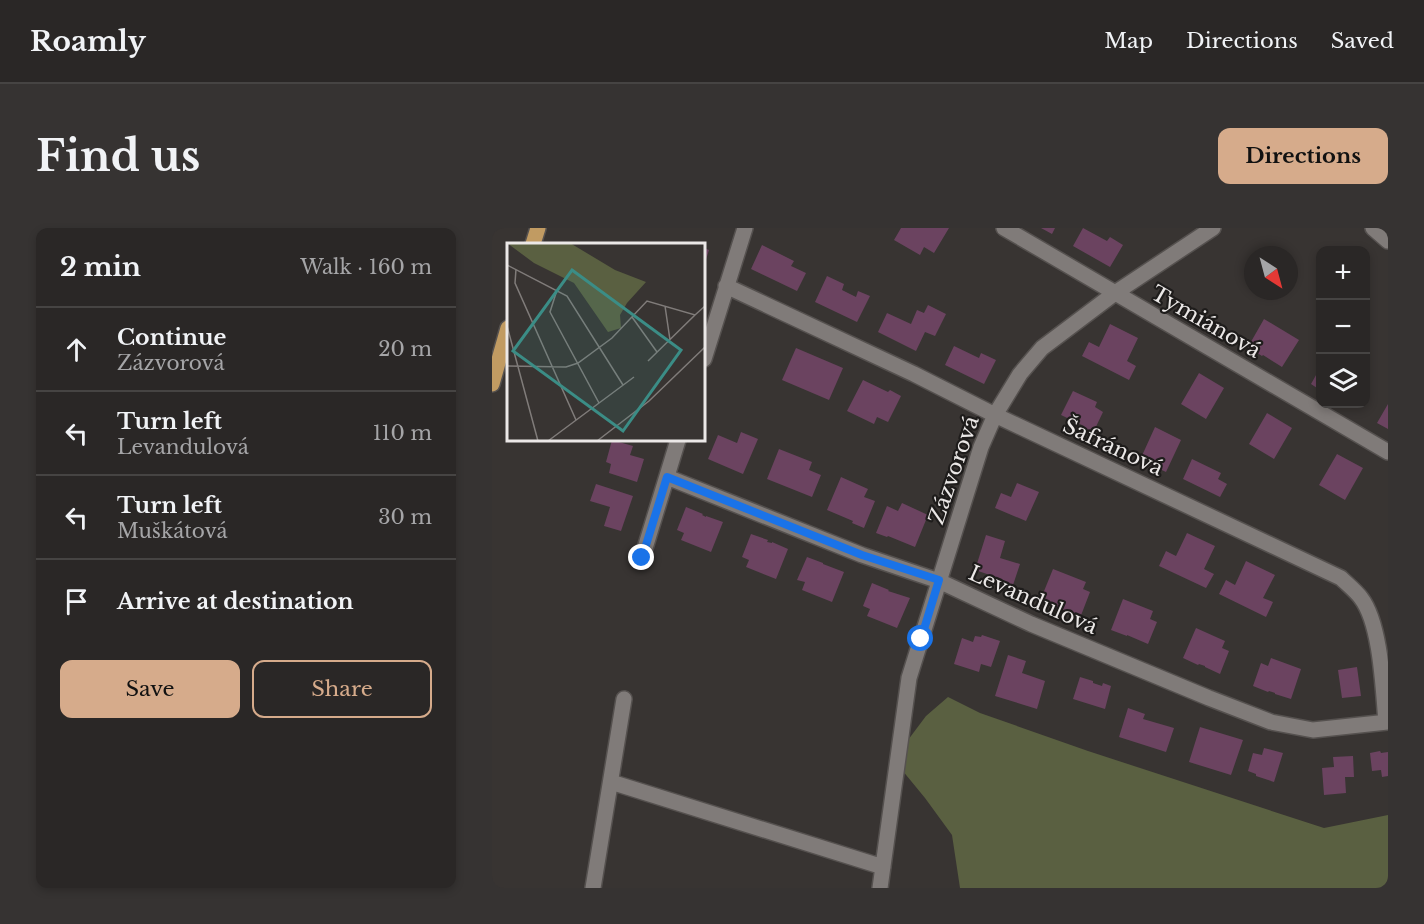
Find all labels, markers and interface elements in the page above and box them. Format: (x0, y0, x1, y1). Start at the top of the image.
text: Roamly (30, 24, 146, 59)
text: Map (1104, 28, 1153, 54)
text: Directions (1186, 28, 1298, 54)
text: Saved (1331, 28, 1394, 54)
button: Directions (1218, 128, 1388, 184)
text: Find us (36, 130, 200, 182)
inset map (507, 243, 705, 441)
north arrow (1244, 246, 1298, 300)
map controls (1316, 246, 1370, 408)
button: + (1316, 246, 1370, 300)
text: 2 min (60, 251, 141, 283)
text: Walk · 160 m (300, 255, 432, 279)
street label: Tymiánová (1147, 280, 1266, 364)
button: − (1316, 300, 1370, 354)
text: Continue (117, 324, 226, 351)
icon: ahead (60, 333, 93, 366)
text: 20 m (378, 337, 432, 361)
text: Zázvorová (117, 351, 225, 375)
button: layers (1316, 354, 1370, 408)
text: Turn left (117, 408, 222, 435)
street label: Zázvorová (923, 412, 985, 528)
street label: Šafránová (1059, 413, 1168, 482)
icon: left (60, 417, 93, 450)
text: 110 m (373, 421, 432, 445)
text: Levandulová (117, 435, 249, 459)
text: Turn left (117, 492, 222, 519)
icon: left (60, 501, 93, 534)
text: 30 m (378, 505, 432, 529)
text: Muškátová (117, 519, 228, 543)
route end (628, 544, 654, 570)
street label: Levandulová (965, 560, 1102, 640)
icon: arrive (60, 585, 93, 618)
text: Arrive at destination (117, 588, 354, 615)
route start (907, 625, 933, 651)
button: Save (60, 660, 240, 718)
button: Share (252, 660, 432, 718)

